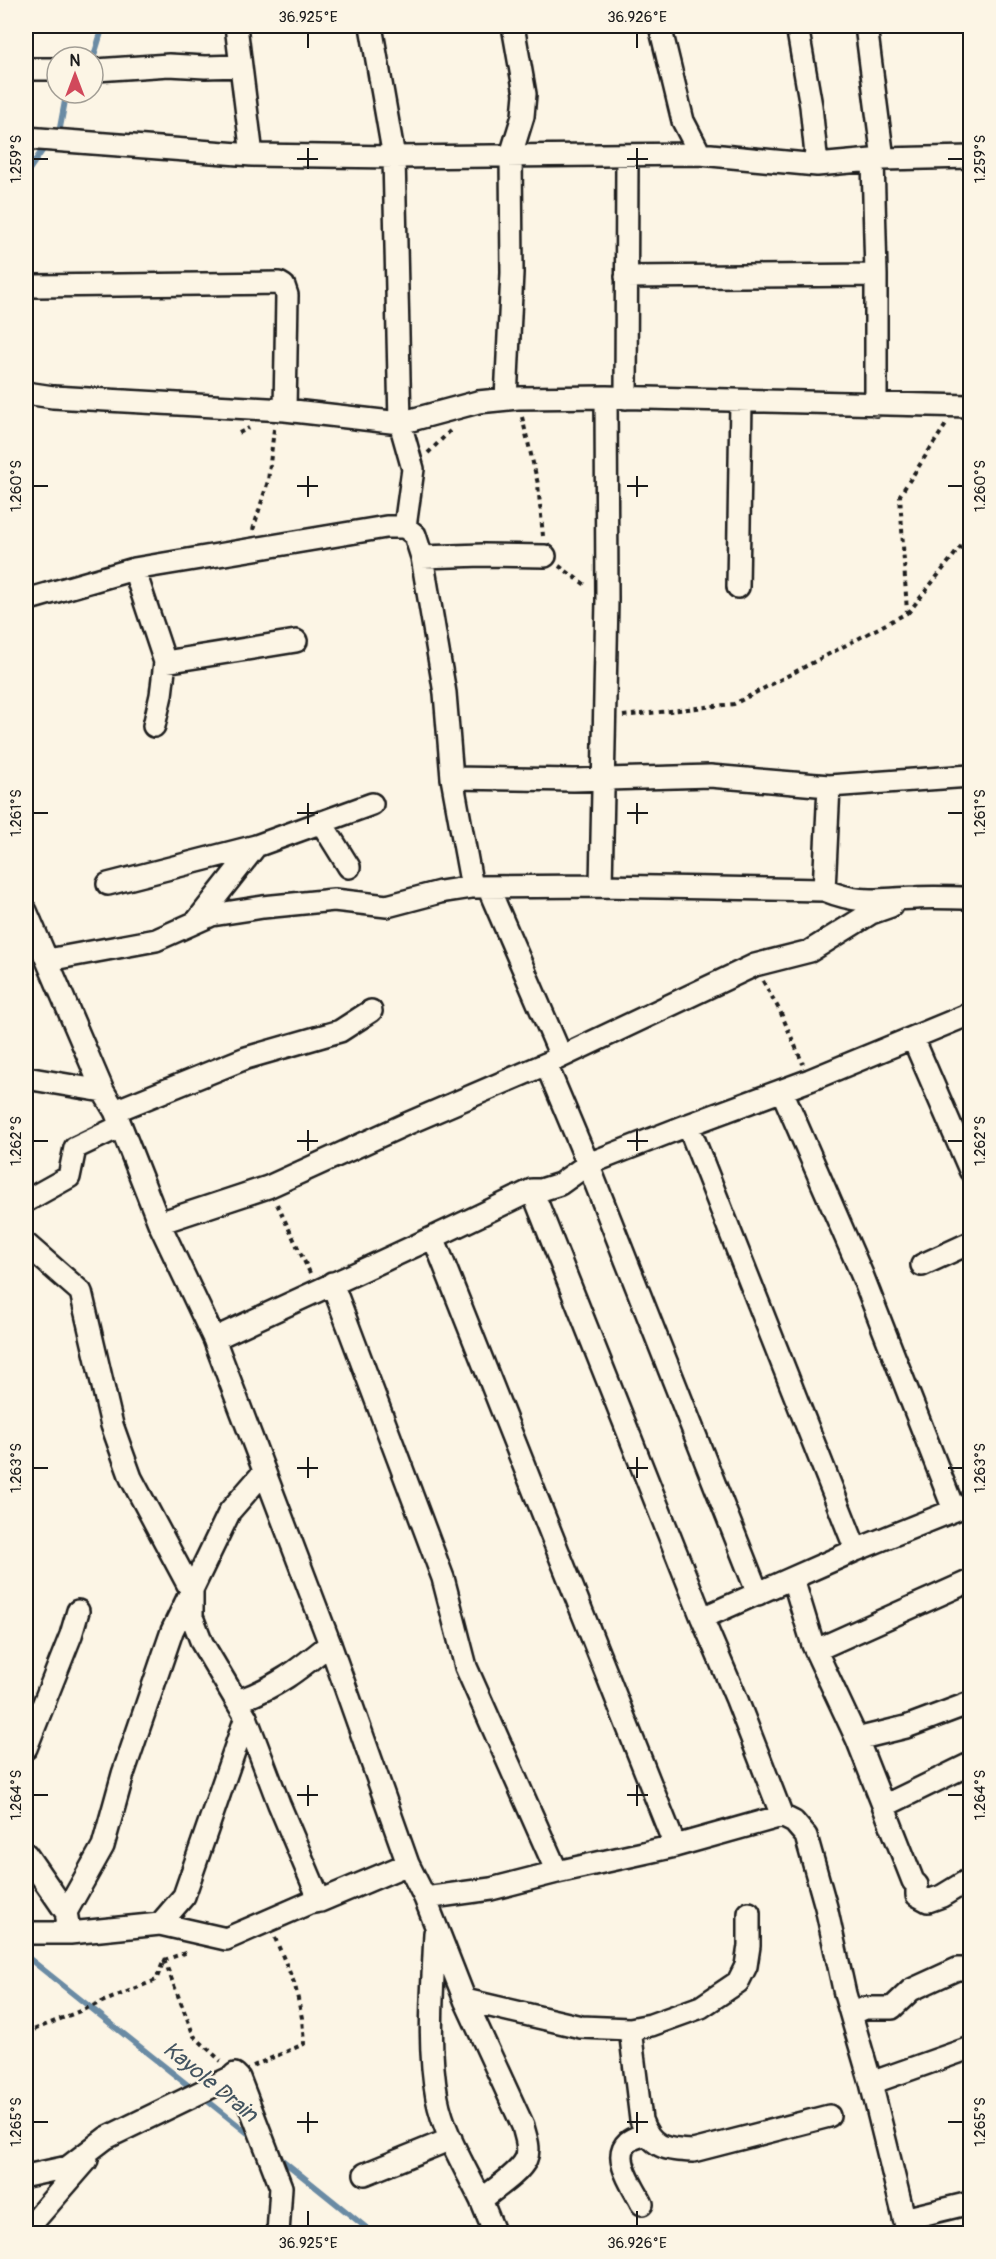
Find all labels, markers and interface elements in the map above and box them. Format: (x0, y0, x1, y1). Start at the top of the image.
text: 36.925°E (279, 8, 338, 27)
text: 36.926°E (607, 8, 667, 27)
north arrow (45, 45, 105, 105)
text: N (70, 51, 81, 71)
text: 1.259°S (7, 135, 26, 183)
text: 1.259°S (971, 135, 990, 183)
text: 1.260°S (7, 460, 26, 512)
text: 1.260°S (971, 460, 990, 512)
text: 1.261°S (7, 789, 26, 837)
text: 1.261°S (971, 789, 990, 837)
text: 1.262°S (7, 1116, 26, 1166)
text: 1.262°S (971, 1116, 990, 1166)
text: 1.263°S (7, 1443, 26, 1493)
text: 1.263°S (971, 1443, 990, 1493)
text: 1.264°S (7, 1770, 26, 1820)
text: 1.264°S (971, 1770, 990, 1820)
water label: Kayole Drain (157, 2035, 265, 2129)
text: 1.265°S (7, 2097, 26, 2147)
text: 1.265°S (971, 2097, 990, 2147)
text: 36.925°E (279, 2234, 338, 2253)
text: 36.926°E (607, 2234, 667, 2253)

